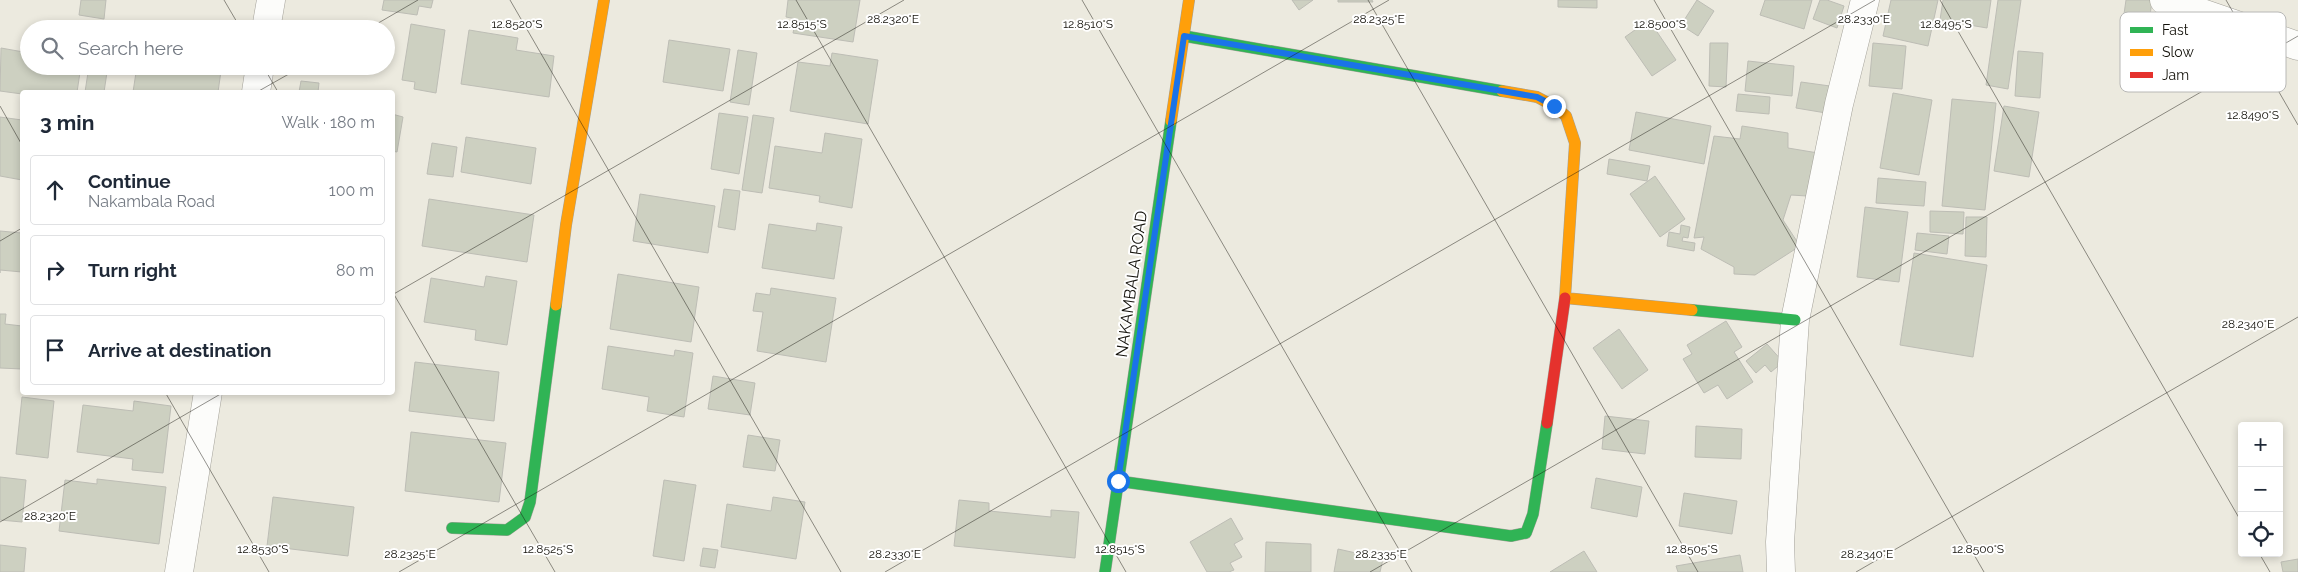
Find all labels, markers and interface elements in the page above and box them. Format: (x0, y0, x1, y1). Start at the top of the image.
text: 28.2320°E (867, 12, 919, 26)
text: 28.2325°E (1353, 12, 1405, 26)
text: 28.2330°E (1838, 12, 1890, 26)
legend (2120, 12, 2286, 92)
text: 12.8520°S (491, 17, 543, 31)
text: 12.8515°S (777, 17, 827, 31)
text: 12.8510°S (1063, 17, 1113, 31)
text: 12.8500°S (1634, 17, 1686, 31)
text: 12.8495°S (1920, 17, 1972, 31)
search box (20, 20, 395, 75)
text: Fast (2162, 22, 2189, 38)
icon: search (38, 34, 66, 62)
text: Search here (78, 37, 184, 59)
text: Slow (2162, 44, 2194, 60)
text: Jam (2162, 67, 2189, 83)
route end (1543, 95, 1566, 118)
text: 12.8490°S (2227, 108, 2279, 122)
text: 3 min (40, 110, 94, 135)
text: Walk · 180 m (281, 113, 375, 132)
text: Continue (88, 170, 171, 192)
icon: ahead (41, 176, 69, 204)
text: 100 m (329, 181, 374, 200)
text: Nakambala Road (88, 192, 215, 211)
street label: NAKAMBALA ROAD (1112, 210, 1151, 358)
icon: right (41, 256, 69, 284)
text: Turn right (88, 259, 177, 281)
text: 80 m (336, 261, 374, 280)
text: 28.2340°E (2222, 317, 2274, 331)
icon: arrive (41, 336, 69, 364)
text: Arrive at destination (88, 339, 272, 361)
map controls (2238, 422, 2283, 557)
button: + (2238, 422, 2283, 467)
button: − (2238, 467, 2283, 512)
route start (1107, 470, 1130, 493)
text: 28.2320°E (24, 509, 76, 523)
button: locate (2238, 512, 2283, 557)
text: 12.8530°S (237, 542, 289, 556)
text: 12.8525°S (523, 542, 573, 556)
text: 12.8515°S (1095, 542, 1145, 556)
text: 12.8505°S (1666, 542, 1718, 556)
text: 12.8500°S (1952, 542, 2004, 556)
text: 28.2325°E (384, 547, 436, 561)
text: 28.2330°E (869, 547, 921, 561)
text: 28.2335°E (1355, 547, 1407, 561)
text: 28.2340°E (1841, 547, 1893, 561)

